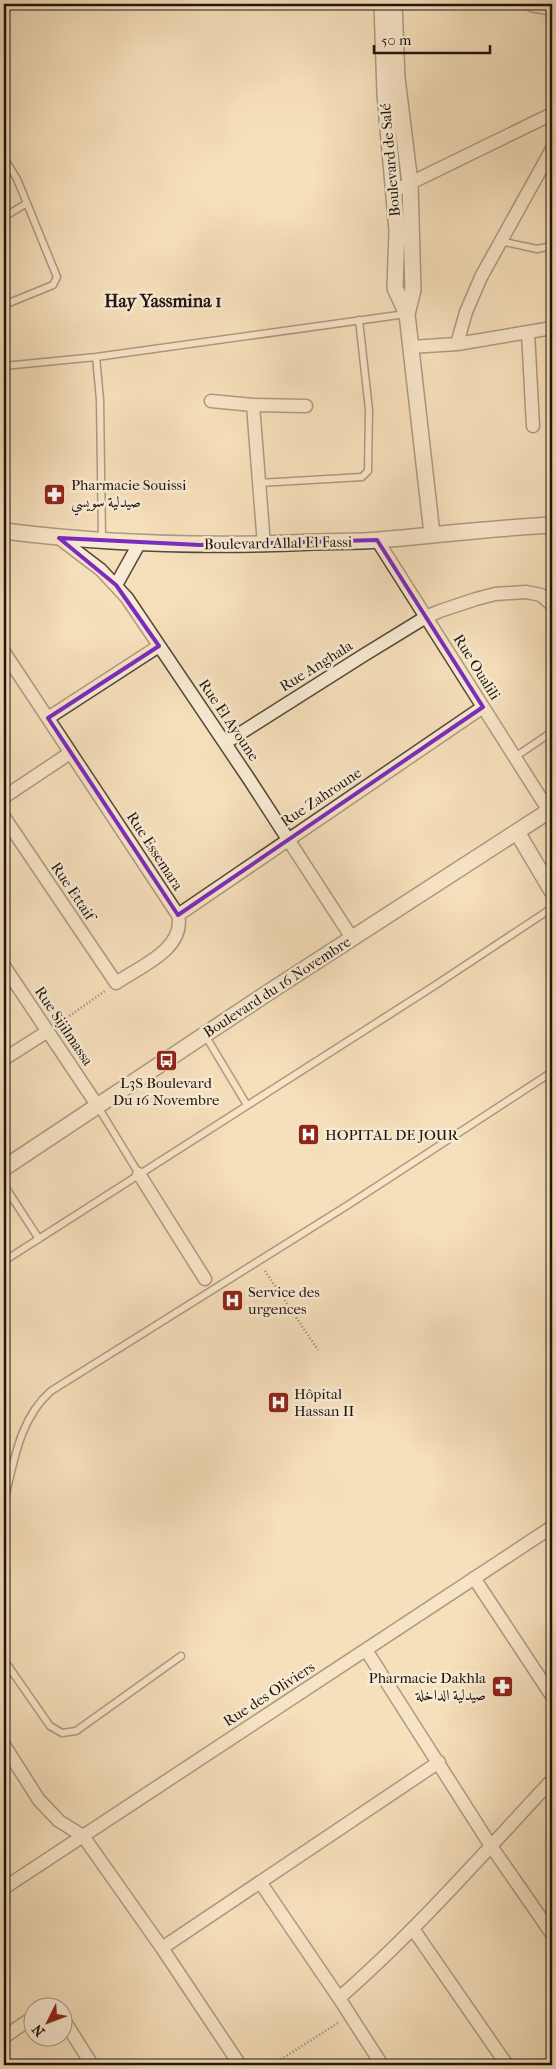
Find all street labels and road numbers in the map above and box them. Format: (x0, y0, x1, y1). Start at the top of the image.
street label: Boulevard de Salé (376, 102, 404, 217)
street label: Boulevard Allal El Fassi (204, 533, 353, 553)
street label: Rue Oualili (450, 631, 505, 704)
street label: Rue Anghala (276, 636, 357, 696)
street label: Rue El Ayoune (195, 676, 263, 765)
street label: Rue Zahroune (277, 763, 365, 831)
street label: Rue Essemara (123, 808, 188, 895)
street label: Rue Ettaif (47, 859, 101, 926)
street label: Boulevard du 16 Novembre (200, 932, 355, 1041)
street label: Rue Sijilmassa (31, 983, 98, 1070)
street label: Rue des Oliviers (220, 1657, 318, 1730)

